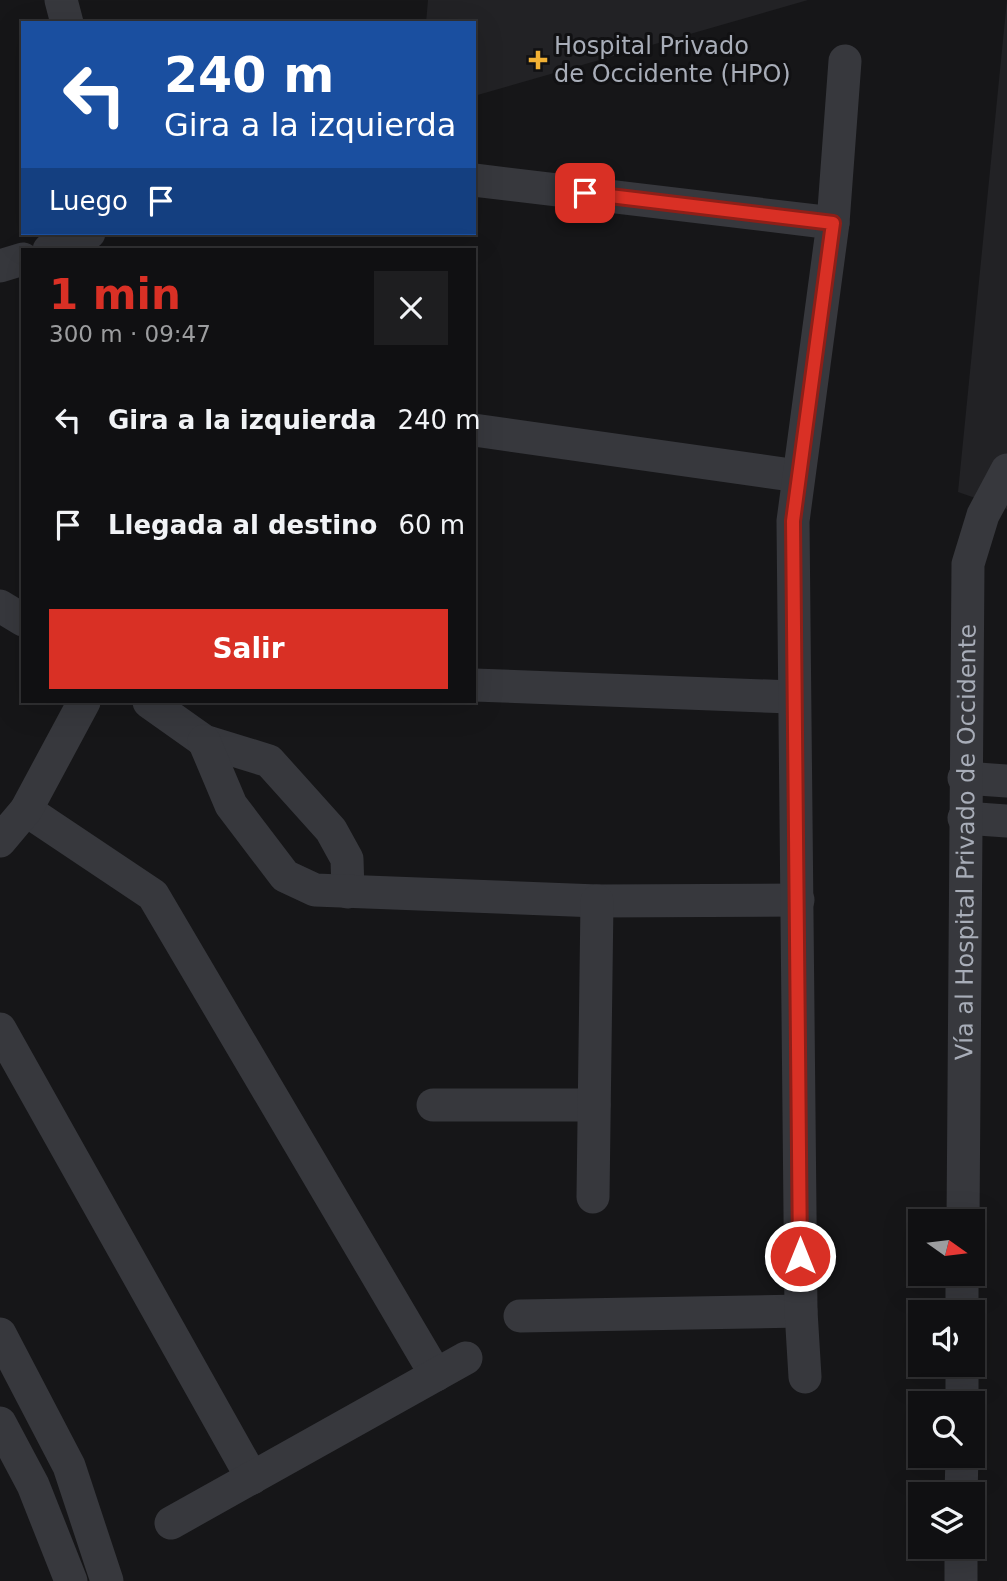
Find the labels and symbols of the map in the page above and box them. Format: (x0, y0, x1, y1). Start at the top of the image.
place label: Hospital Privado de Occidente (HPO) (554, 32, 791, 88)
marker: Hospital Privado de Occidente (HPO) (528, 50, 548, 70)
pin (555, 163, 615, 223)
street label: Vía al Hospital Privado de Occidente (950, 624, 982, 1060)
north arrow (908, 1209, 985, 1286)
position arrow (763, 1219, 837, 1293)

